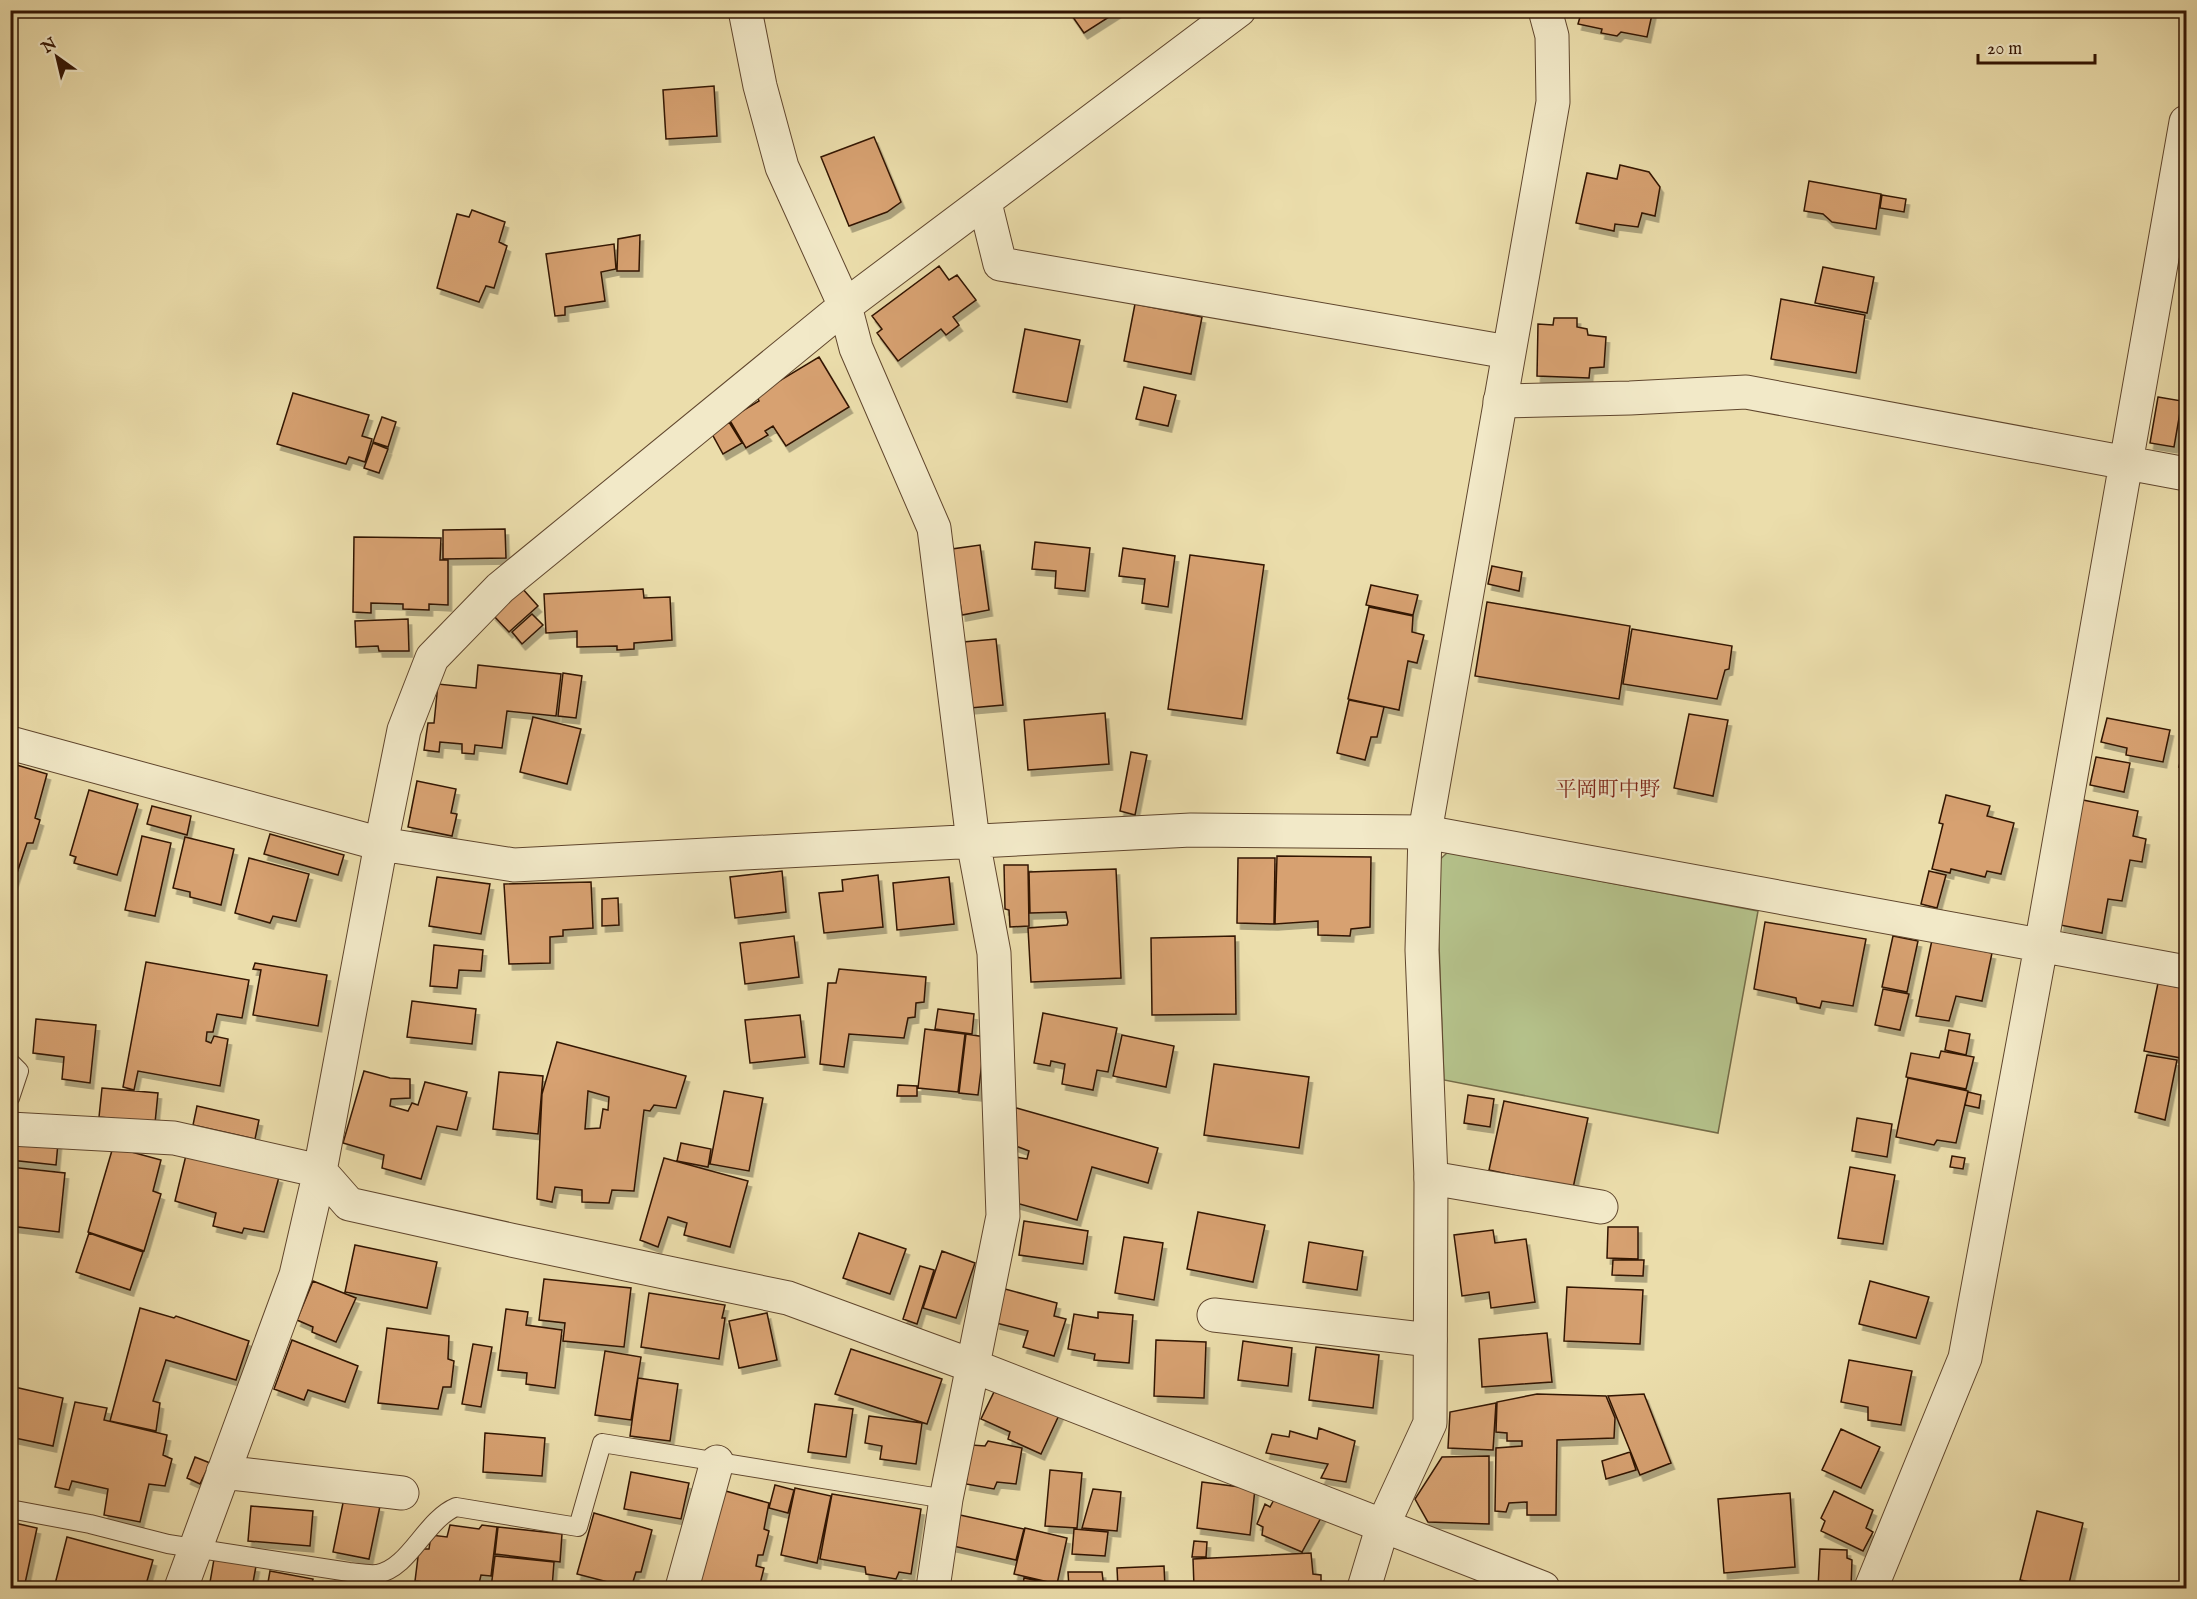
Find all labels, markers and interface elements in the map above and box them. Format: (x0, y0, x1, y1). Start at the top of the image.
north arrow (27, 27, 87, 87)
scale bar (1978, 27, 2095, 65)
text: N (38, 34, 61, 59)
text: 20 m (1987, 38, 2022, 61)
district label: 平岡町中野 (1556, 777, 1661, 804)

